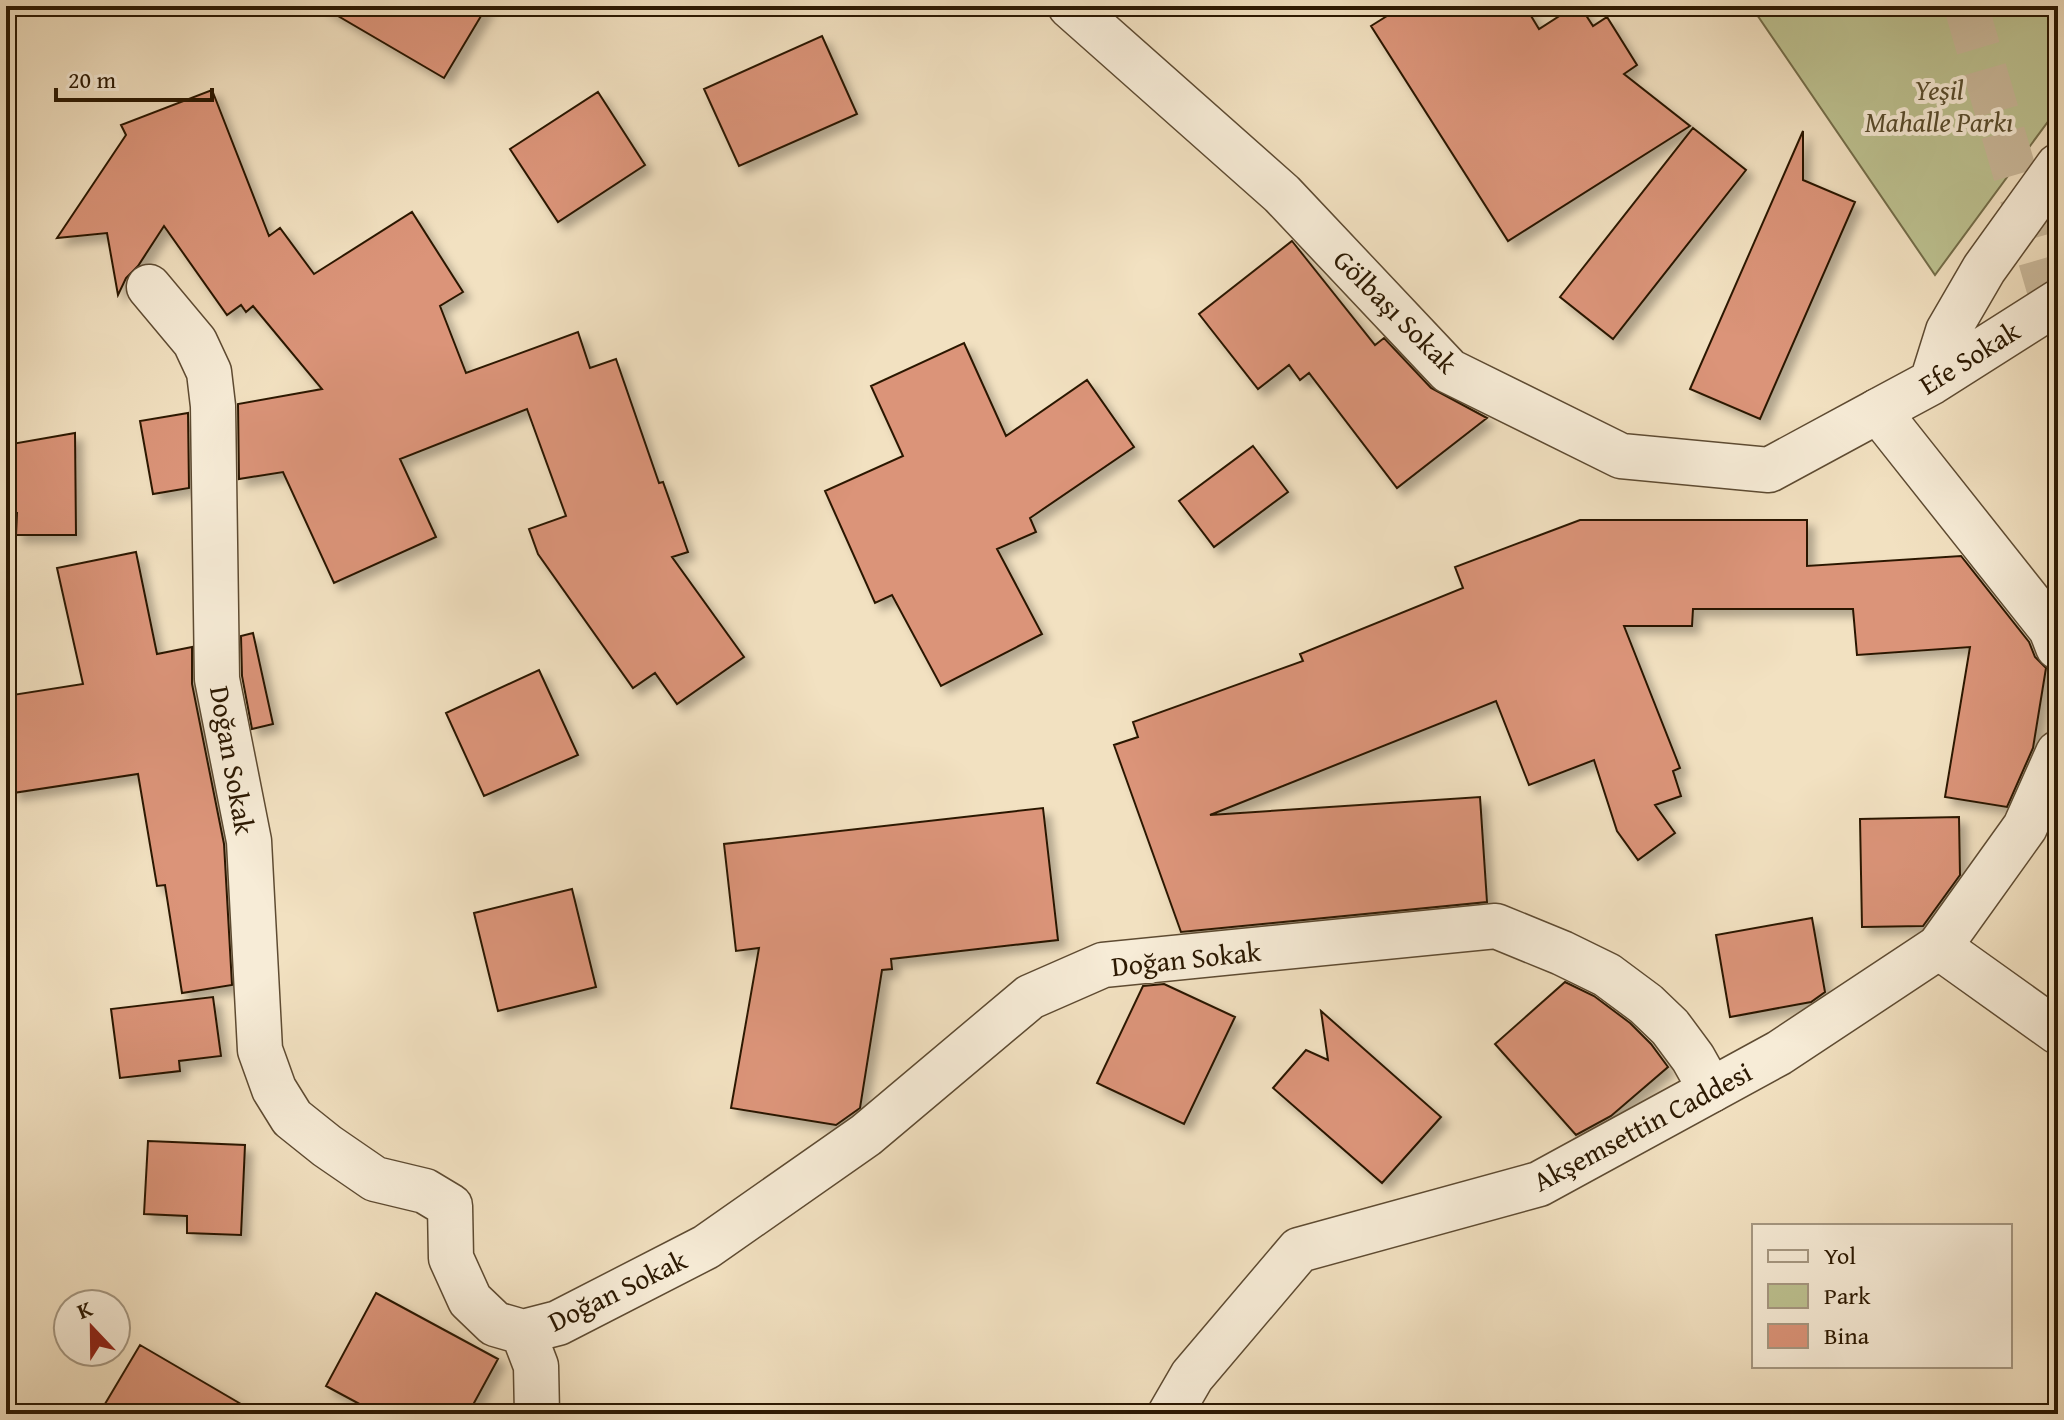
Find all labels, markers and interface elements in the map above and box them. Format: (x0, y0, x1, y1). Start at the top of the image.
scale bar (56, 52, 212, 102)
text: 20 m (68, 62, 116, 97)
park label: Yeşil Mahalle Parkı (1865, 69, 2013, 142)
street label: Gölbaşı Sokak (1325, 240, 1468, 383)
street label: Efe Sokak (1911, 310, 2028, 404)
street label: Doğan Sokak (200, 683, 266, 838)
street label: Doğan Sokak (1109, 930, 1263, 986)
street label: Akşemsettin Caddesi (1525, 1051, 1759, 1201)
legend (1752, 1224, 2012, 1368)
street label: Doğan Sokak (541, 1238, 694, 1341)
text: Yol (1824, 1238, 1856, 1273)
text: Park (1824, 1278, 1871, 1313)
north arrow (52, 1288, 132, 1368)
text: K (72, 1292, 97, 1327)
text: Bina (1824, 1318, 1870, 1353)

